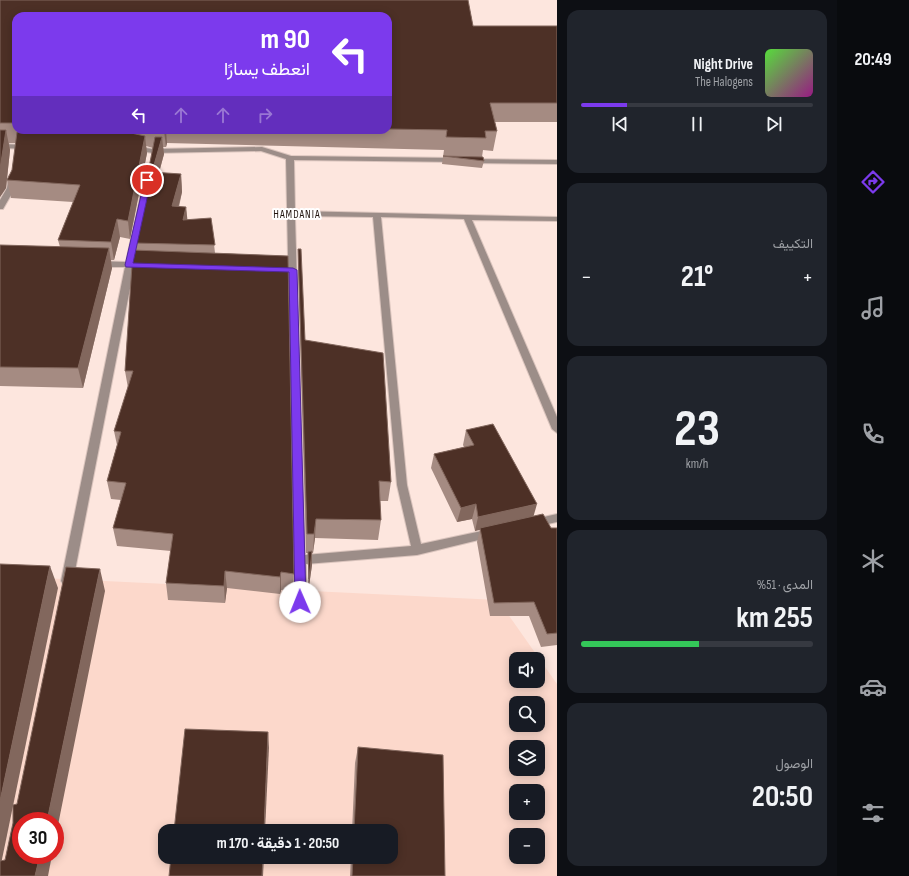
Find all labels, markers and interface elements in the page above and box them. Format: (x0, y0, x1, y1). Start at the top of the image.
text: 90 m (260, 23, 310, 56)
icon: left (324, 28, 376, 80)
text: 20:49 (854, 49, 892, 70)
text: Night Drive (694, 55, 753, 74)
text: انعطف يسارًا (224, 59, 310, 80)
text: The Halogens (695, 74, 753, 90)
icon: left (128, 104, 150, 126)
icon: ahead (170, 104, 192, 126)
icon: ahead (212, 104, 234, 126)
icon: right (254, 104, 276, 126)
icon: previous (609, 113, 631, 135)
icon: pause (686, 113, 708, 135)
icon: next (763, 113, 785, 135)
pin (130, 163, 164, 197)
icon: directions (859, 168, 887, 196)
icon: arrive (136, 169, 158, 191)
district label: HAMDANIA (273, 208, 321, 221)
text: التكييف (773, 236, 813, 252)
text: 21° (681, 259, 713, 295)
text: − (581, 264, 592, 291)
text: + (802, 264, 813, 291)
icon: music (859, 294, 887, 322)
text: 23 (674, 398, 720, 461)
icon: phone (859, 420, 887, 448)
text: km/h (686, 456, 708, 472)
icon: climate (859, 547, 887, 575)
text: المدى · 51% (757, 577, 813, 593)
position arrow (279, 581, 321, 623)
text: 255 km (736, 600, 813, 636)
map controls (509, 652, 545, 864)
button: sound (509, 652, 545, 688)
icon: car (859, 673, 887, 701)
button: search (509, 696, 545, 732)
button: layers (509, 740, 545, 776)
text: الوصول (775, 756, 813, 772)
text: 20:50 (752, 779, 813, 815)
button: + (509, 784, 545, 820)
icon: filters (859, 799, 887, 827)
speed limit sign: 30 (12, 812, 64, 864)
button: − (509, 828, 545, 864)
text: 20:50 · 1 دقيقة · 170 m (217, 834, 339, 853)

